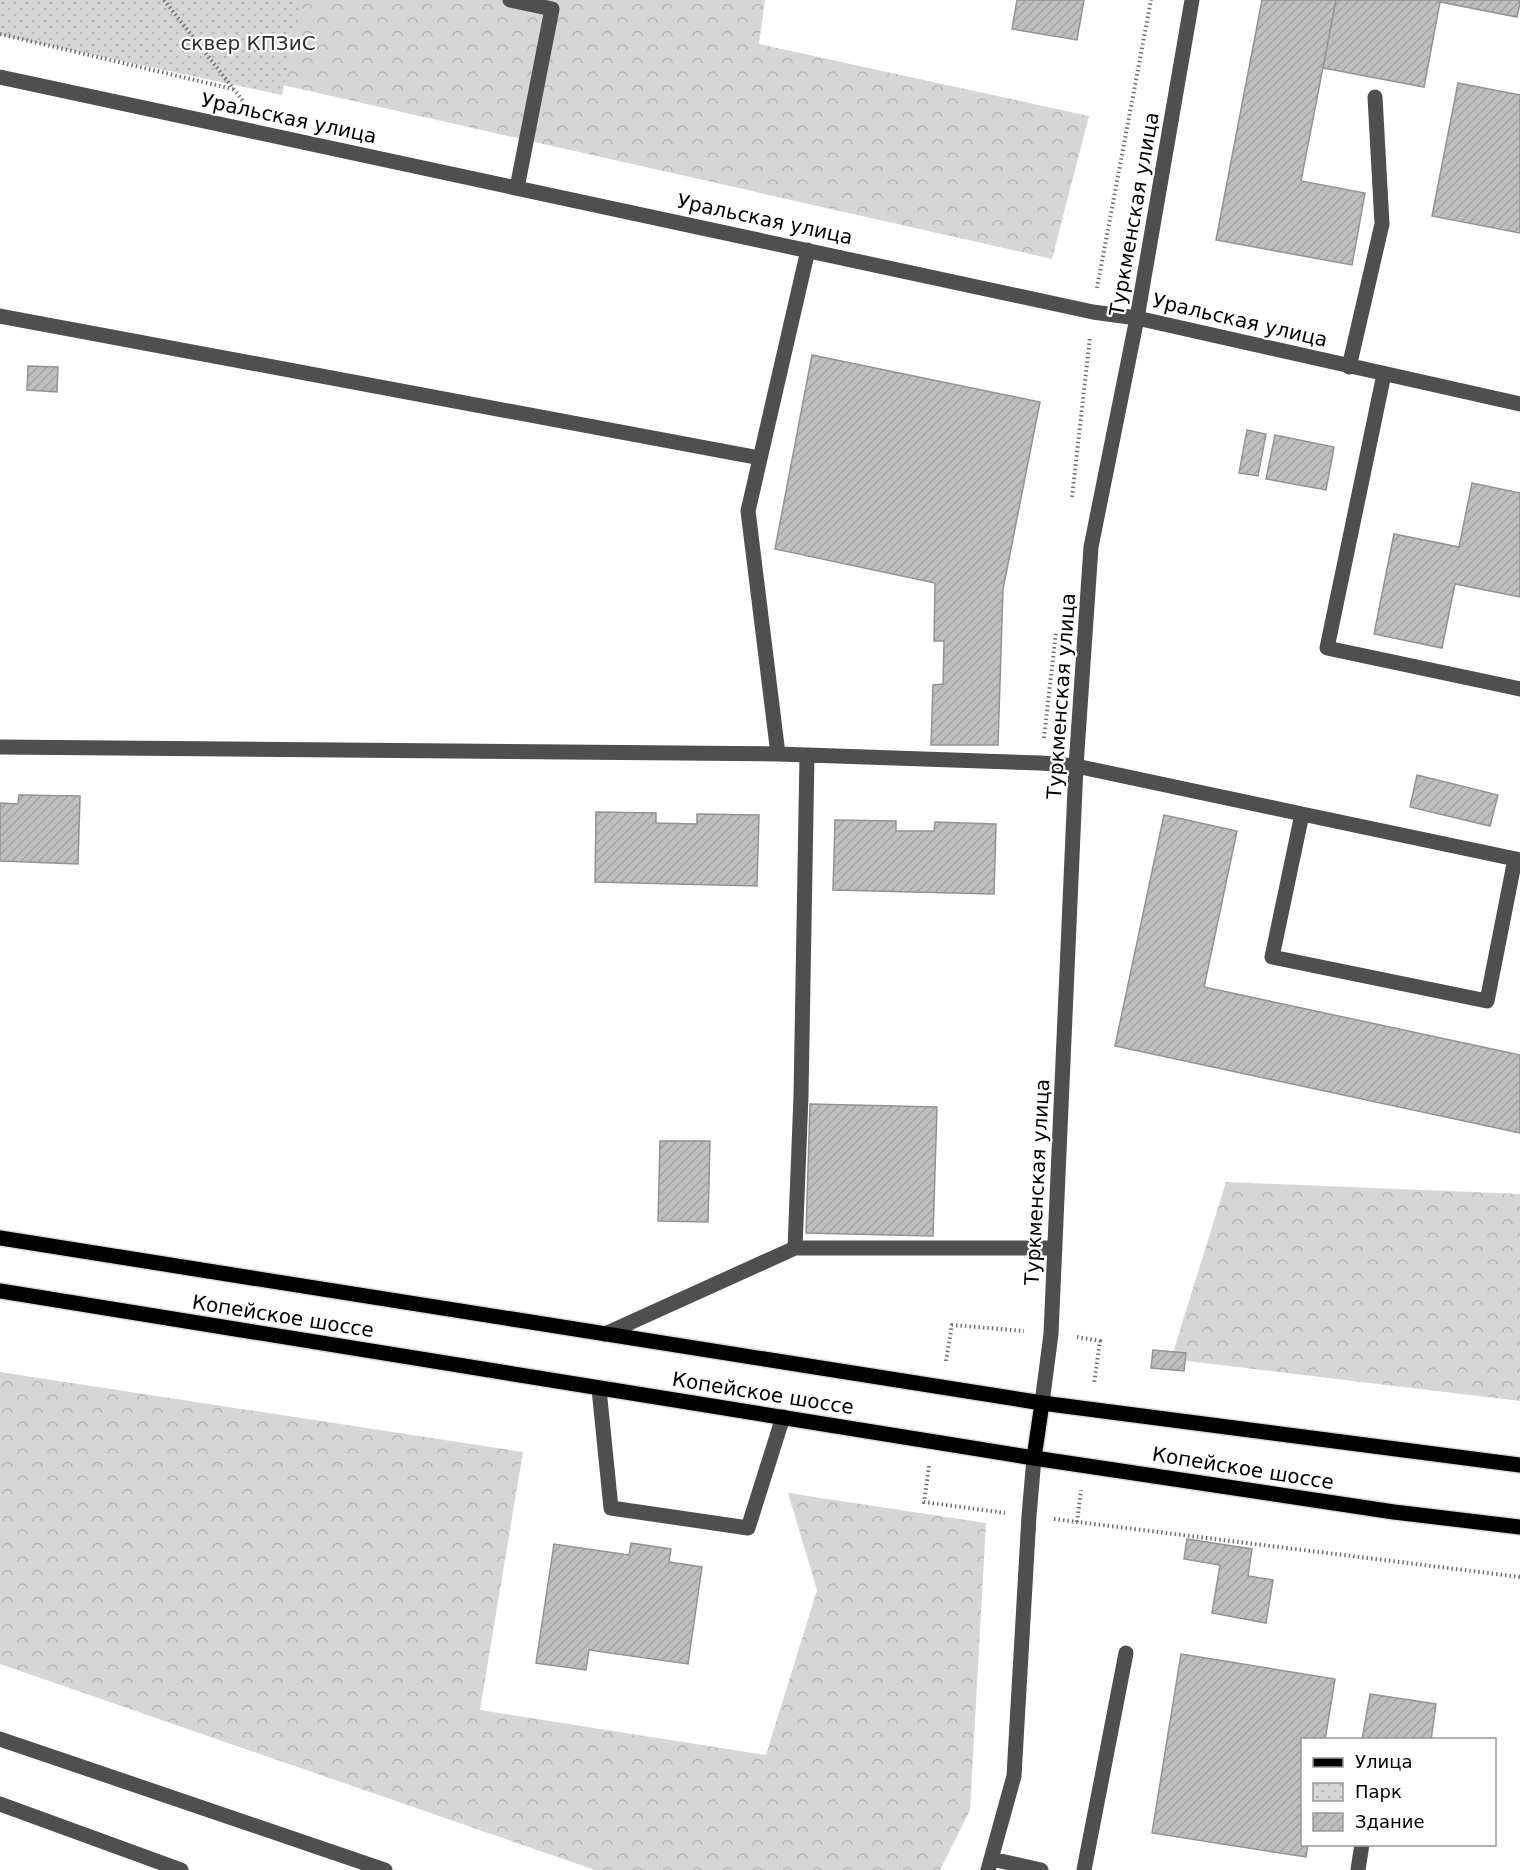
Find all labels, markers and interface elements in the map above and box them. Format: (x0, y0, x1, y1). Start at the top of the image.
park label: сквер КПЗиС (180, 31, 316, 55)
street label: Уральская улица (199, 88, 379, 148)
street label: Туркменская улица (1104, 110, 1164, 319)
street label: Уральская улица (675, 189, 855, 249)
street label: Уральская улица (1150, 288, 1330, 352)
street label: Туркменская улица (1042, 592, 1080, 801)
street label: Туркменская улица (1020, 1078, 1054, 1287)
street label: Копейское шоссе (190, 1290, 376, 1342)
street label: Копейское шоссе (670, 1367, 856, 1419)
street label: Копейское шоссе (1150, 1442, 1336, 1494)
legend (1301, 1738, 1496, 1846)
text: Улица (1355, 1751, 1412, 1772)
text: Парк (1355, 1781, 1402, 1802)
text: Здание (1355, 1811, 1425, 1832)

